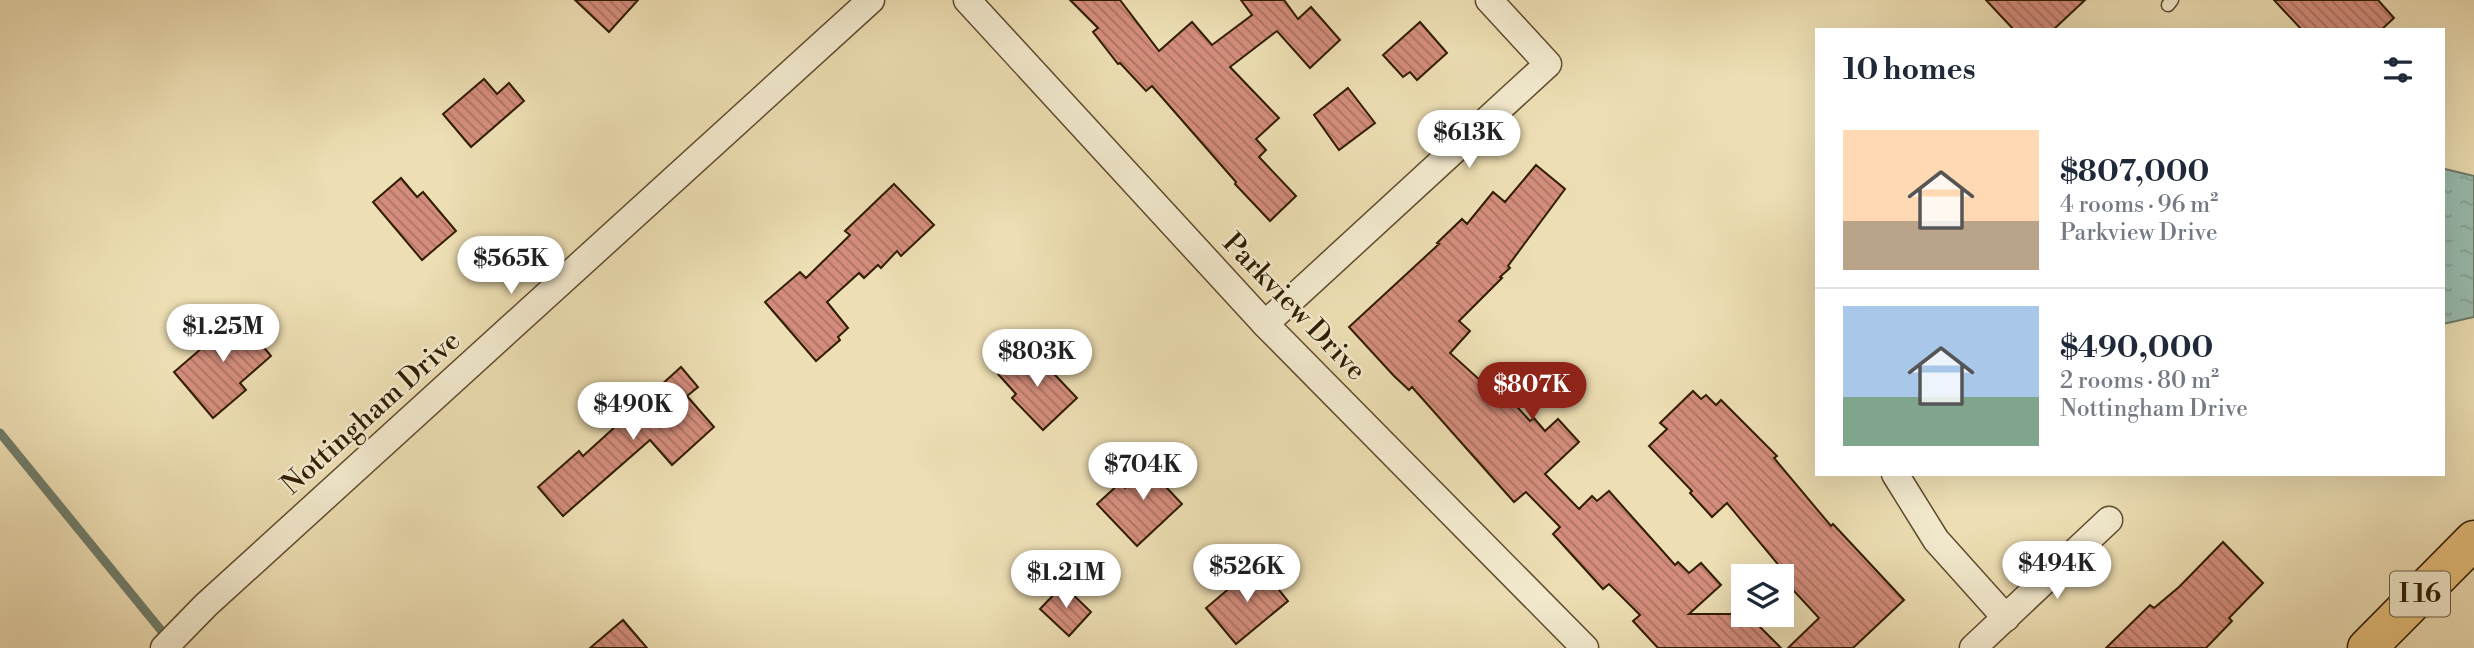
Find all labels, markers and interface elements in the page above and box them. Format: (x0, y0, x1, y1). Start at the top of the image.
text: 10 homes (1843, 51, 1976, 89)
icon: filters (2379, 51, 2417, 89)
pin: $613K (1420, 110, 1518, 170)
text: $613K (1433, 119, 1505, 147)
text: $807,000 (2060, 153, 2209, 191)
icon: home (1899, 158, 1983, 242)
text: 4 rooms · 96 m² (2060, 191, 2218, 219)
text: Parkview Drive (2060, 219, 2218, 247)
street label: Parkview Drive (1215, 226, 1373, 388)
pin: $565K (462, 236, 560, 296)
text: $565K (473, 245, 549, 273)
pin: $1.25M (166, 304, 280, 364)
text: $1.25M (182, 313, 264, 341)
street label: Nottingham Drive (274, 323, 468, 503)
text: $490,000 (2060, 329, 2213, 367)
pin: $803K (988, 330, 1086, 389)
icon: home (1899, 334, 1983, 418)
text: $803K (998, 338, 1076, 366)
pin: $807K (1483, 362, 1581, 422)
text: 2 rooms · 80 m² (2060, 367, 2219, 395)
text: $807K (1493, 371, 1571, 399)
pin: $490K (584, 382, 682, 442)
text: $490K (594, 391, 672, 419)
text: Nottingham Drive (2060, 395, 2248, 423)
pin: $704K (1094, 442, 1192, 502)
text: $704K (1104, 451, 1182, 479)
pin: $494K (2008, 542, 2106, 601)
pin: $526K (1198, 544, 1296, 604)
pin: $1.21M (1009, 550, 1123, 610)
text: $494K (2018, 550, 2096, 578)
text: $526K (1209, 553, 1285, 581)
text: $1.21M (1027, 559, 1105, 587)
map controls (1731, 564, 1794, 627)
button: layers (1731, 564, 1794, 627)
road number: I 16 (2390, 572, 2450, 616)

